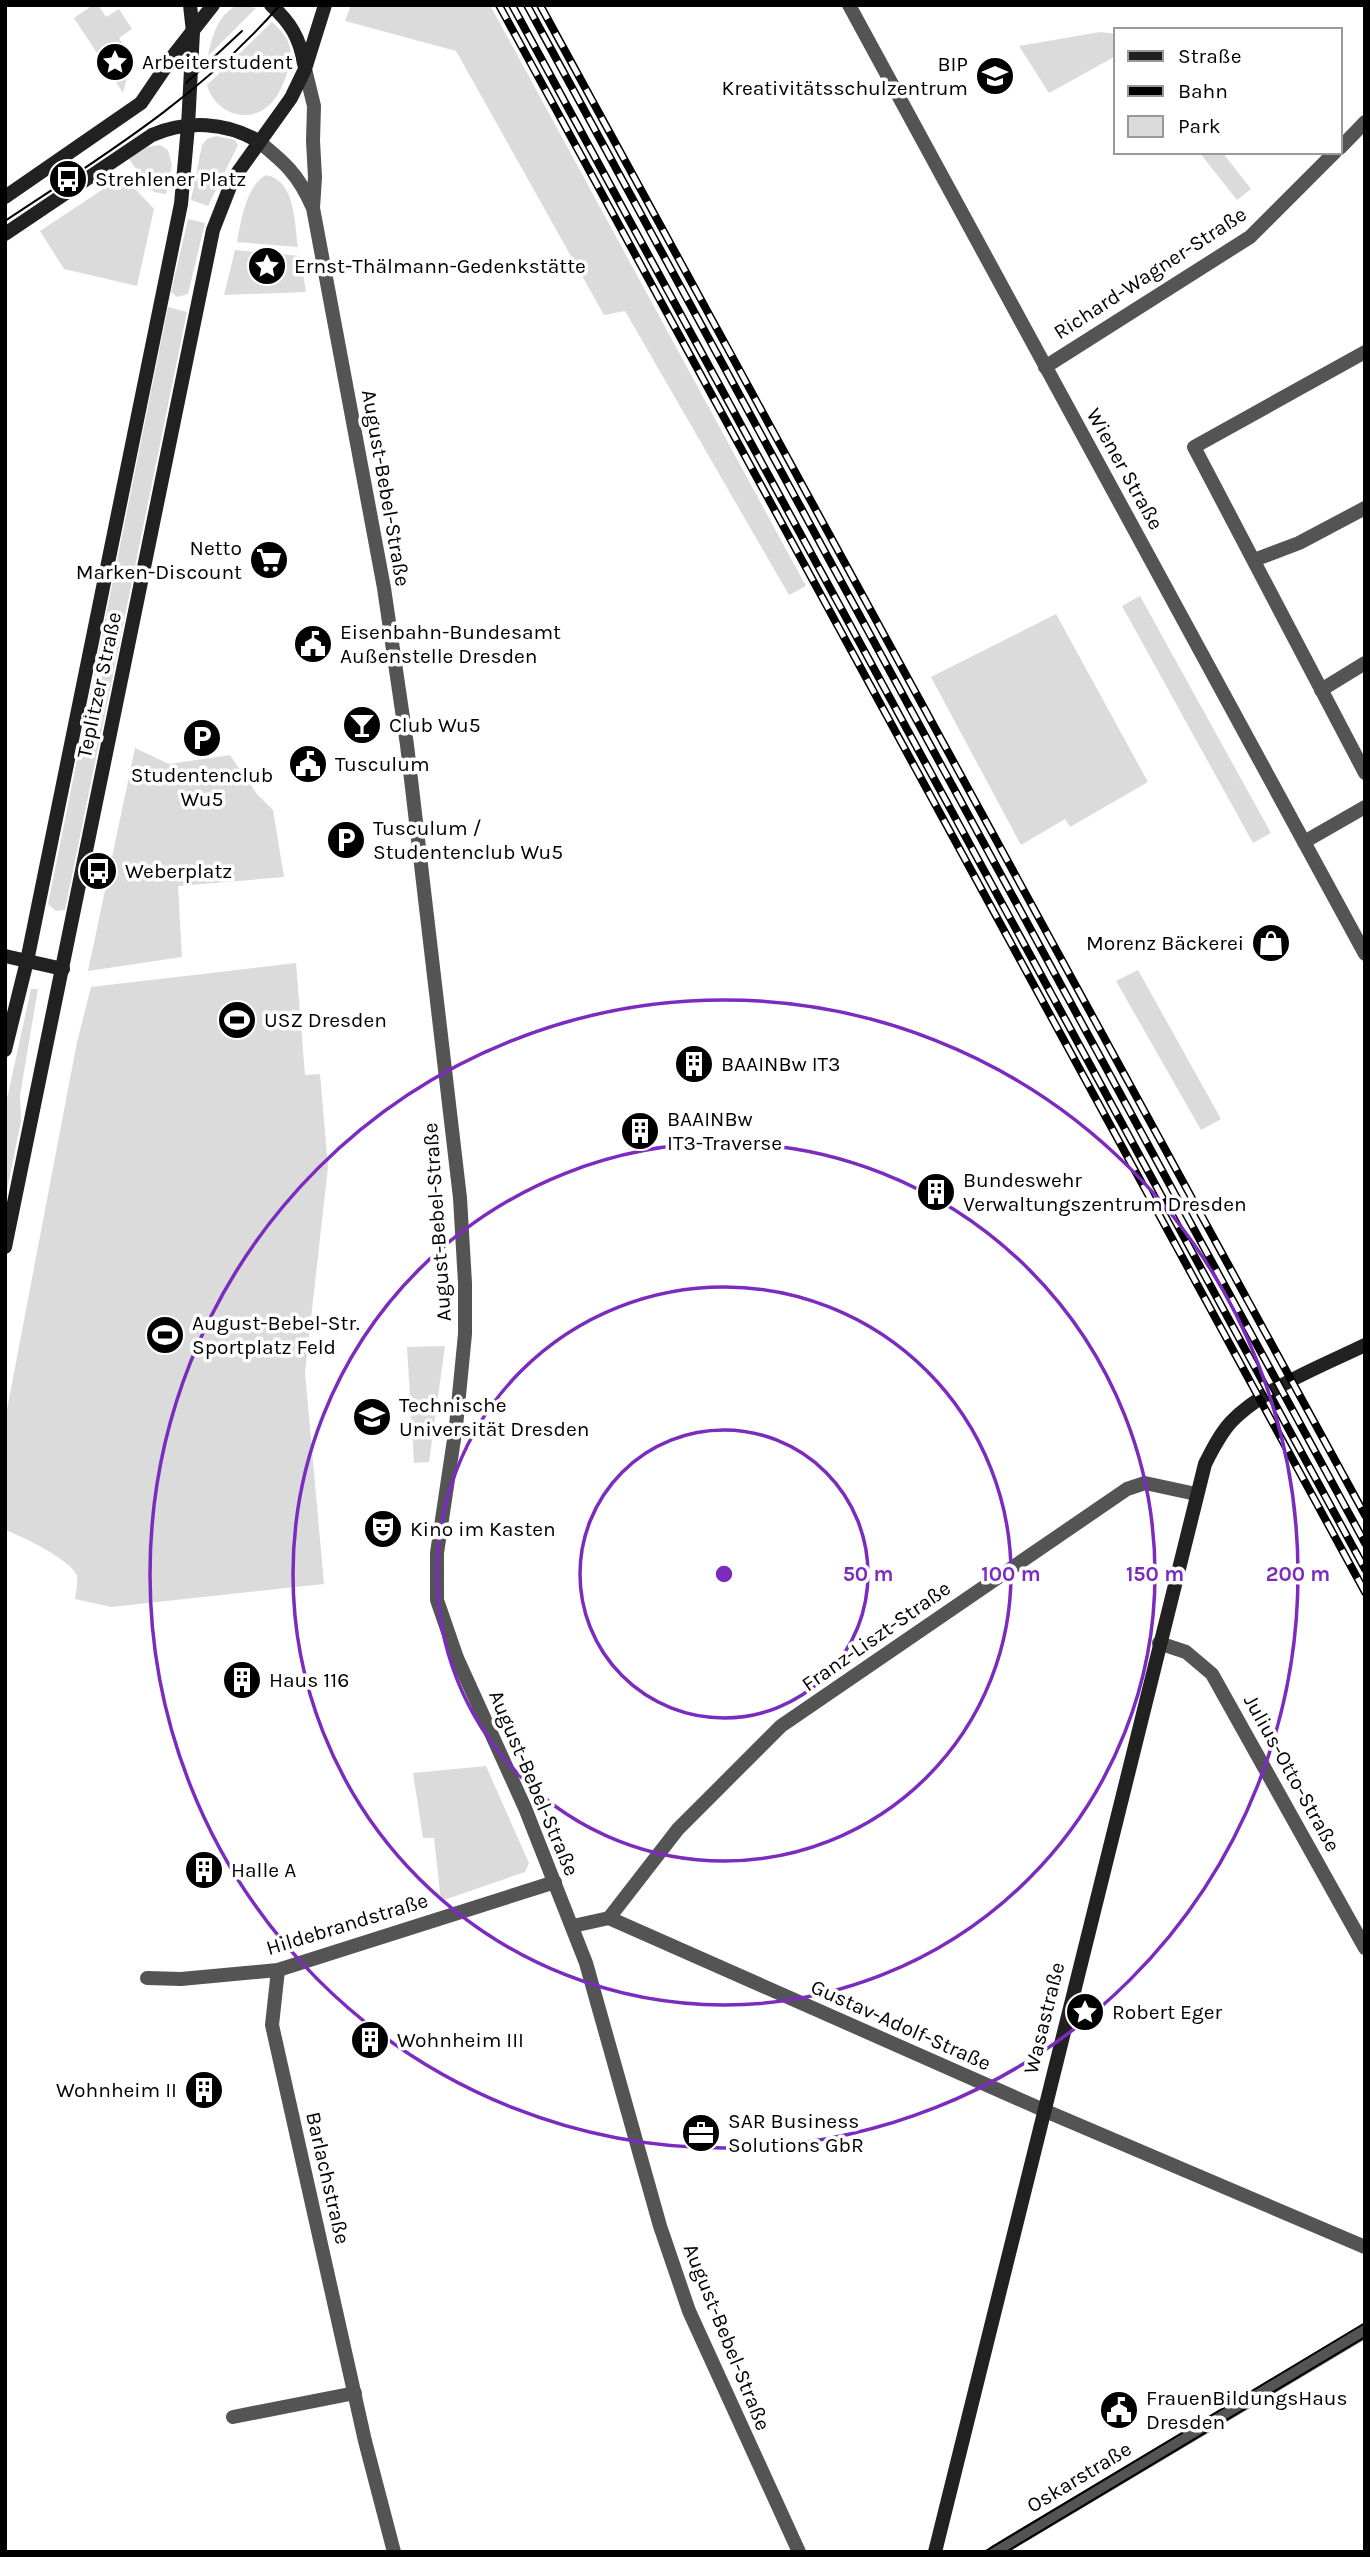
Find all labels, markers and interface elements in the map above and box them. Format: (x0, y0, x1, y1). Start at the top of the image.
legend (1114, 28, 1342, 154)
place icon: Arbeiterstudent (94, 41, 136, 83)
text: Straße (1178, 44, 1241, 68)
place label: Arbeiterstudent (142, 50, 293, 74)
place label: BIP Kreativitätsschulzentrum (722, 52, 968, 100)
school or university icon: BIP Kreativitätsschulzentrum (974, 55, 1016, 97)
text: Bahn (1178, 79, 1228, 103)
text: Park (1178, 114, 1221, 138)
bus stop icon: Strehlener Platz (47, 158, 89, 200)
place label: Strehlener Platz (95, 167, 246, 191)
street label: Richard-Wagner-Straße (1049, 202, 1251, 344)
place icon: Ernst-Thälmann-Gedenkstätte (246, 245, 288, 287)
place label: Ernst-Thälmann-Gedenkstätte (294, 254, 586, 278)
street label: August-Bebel-Straße (357, 388, 415, 588)
street label: Wiener Straße (1082, 404, 1168, 534)
place label: Netto Marken-Discount (76, 536, 242, 584)
supermarket icon: Netto Marken-Discount (248, 539, 290, 581)
street label: Teplitzer Straße (72, 610, 126, 760)
place label: Eisenbahn-Bundesamt Außenstelle Dresden (340, 620, 561, 668)
public building icon: Eisenbahn-Bundesamt Außenstelle Dresden (292, 623, 334, 665)
bar icon: Club Wu5 (341, 704, 383, 746)
place label: Club Wu5 (389, 713, 481, 737)
parking icon: Studentenclub Wu5 (181, 717, 223, 759)
public building icon: Tusculum (287, 743, 329, 785)
place label: Tusculum (335, 752, 430, 776)
place label: Studentenclub Wu5 (131, 763, 273, 811)
place label: Tusculum / Studentenclub Wu5 (373, 816, 563, 864)
parking icon: Tusculum / Studentenclub Wu5 (325, 819, 367, 861)
bus stop icon: Weberplatz (77, 850, 119, 892)
place label: Weberplatz (125, 859, 232, 883)
shop icon: Morenz Bäckerei (1250, 922, 1292, 964)
place label: Morenz Bäckerei (1086, 931, 1244, 955)
sports icon: USZ Dresden (216, 999, 258, 1041)
place label: USZ Dresden (264, 1008, 387, 1032)
building icon: BAAINBw IT3 (673, 1043, 715, 1085)
place label: BAAINBw IT3 (721, 1052, 840, 1076)
place label: BAAINBw IT3-Traverse (667, 1107, 782, 1155)
building icon: BAAINBw IT3-Traverse (619, 1110, 661, 1152)
street label: August-Bebel-Straße (418, 1122, 456, 1322)
place label: Bundeswehr Verwaltungszentrum Dresden (963, 1168, 1247, 1216)
building icon: Bundeswehr Verwaltungszentrum Dresden (915, 1171, 957, 1213)
place label: August-Bebel-Str. Sportplatz Feld (192, 1311, 360, 1359)
sports icon: August-Bebel-Str. Sportplatz Feld (144, 1314, 186, 1356)
place label: Technische Universität Dresden (399, 1393, 589, 1441)
school or university icon: Technische Universität Dresden (351, 1396, 393, 1438)
theatre icon: Kino im Kasten (362, 1508, 404, 1550)
place label: Kino im Kasten (410, 1517, 556, 1541)
centre of rings (712, 1562, 736, 1586)
text: 50 m (843, 1562, 893, 1586)
text: 100 m (981, 1562, 1041, 1586)
text: 150 m (1126, 1562, 1184, 1586)
text: 200 m (1266, 1562, 1330, 1586)
street label: Franz-Liszt-Straße (797, 1576, 955, 1696)
building icon: Haus 116 (221, 1659, 263, 1701)
place label: Haus 116 (269, 1668, 349, 1692)
street label: August-Bebel-Straße (484, 1687, 584, 1879)
street label: Julius-Otto-Straße (1239, 1690, 1345, 1856)
building icon: Halle A (183, 1849, 225, 1891)
place label: Halle A (231, 1858, 296, 1882)
street label: Hildebrandstraße (263, 1888, 431, 1960)
street label: Wasastraße (1019, 1960, 1069, 2076)
street label: Gustav-Adolf-Straße (807, 1975, 995, 2075)
place icon: Robert Eger (1064, 1991, 1106, 2033)
place label: Robert Eger (1112, 2000, 1222, 2024)
building icon: Wohnheim III (349, 2019, 391, 2061)
place label: Wohnheim III (397, 2028, 524, 2052)
building icon: Wohnheim II (183, 2069, 225, 2111)
place label: Wohnheim II (56, 2078, 177, 2102)
place label: SAR Business Solutions GbR (728, 2109, 864, 2157)
street label: Barlachstraße (301, 2110, 355, 2246)
office icon: SAR Business Solutions GbR (680, 2112, 722, 2154)
street label: August-Bebel-Straße (679, 2240, 775, 2434)
place label: FrauenBildungsHaus Dresden (1146, 2386, 1348, 2434)
public building icon: FrauenBildungsHaus Dresden (1098, 2389, 1140, 2431)
street label: Oskarstraße (1023, 2436, 1135, 2518)

